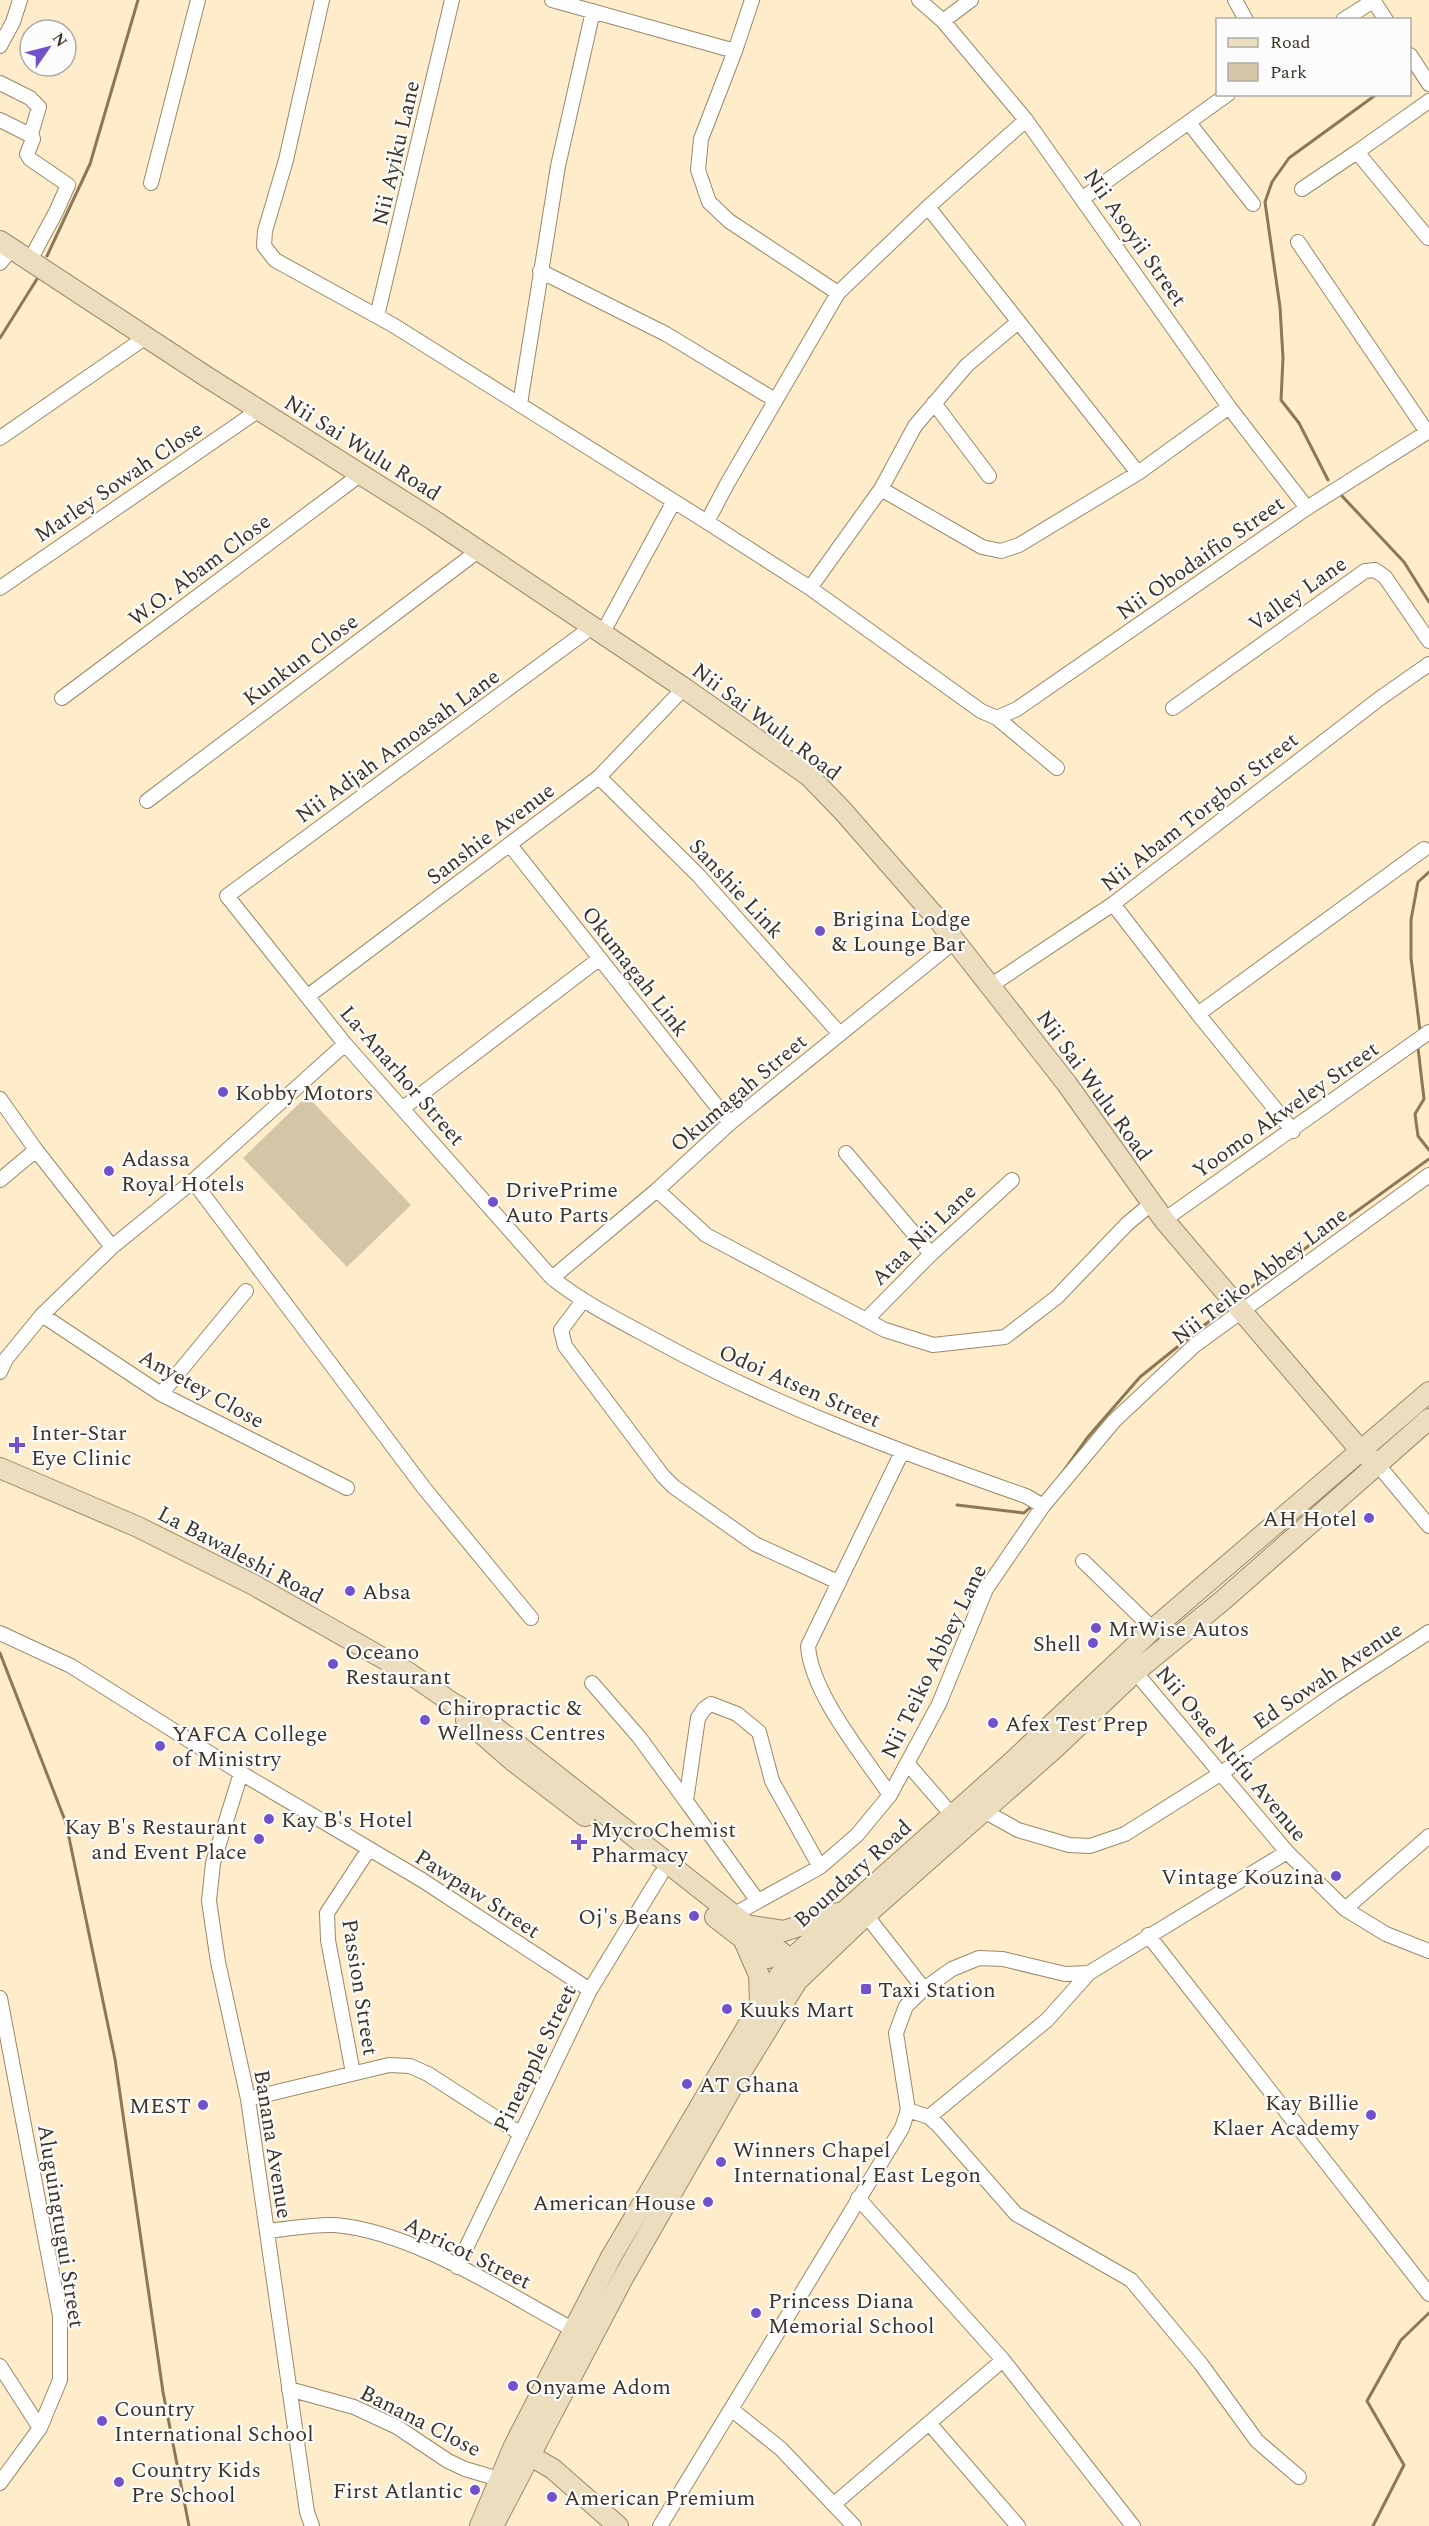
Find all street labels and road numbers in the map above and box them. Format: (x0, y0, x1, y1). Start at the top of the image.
street label: Nii Ayiku Lane (364, 78, 429, 229)
street label: Nii Asoyii Street (1075, 162, 1195, 314)
street label: Nii Sai Wulu Road (277, 387, 447, 510)
street label: Marley Sowah Close (28, 413, 210, 551)
street label: Nii Obodaifio Street (1110, 488, 1292, 629)
street label: W.O. Abam Close (122, 506, 278, 635)
street label: Valley Lane (1242, 548, 1354, 640)
street label: Kunkun Close (236, 606, 366, 715)
street label: Nii Sai Wulu Road (684, 655, 848, 789)
street label: Nii Adjah Amoasah Lane (289, 661, 507, 832)
street label: Nii Abam Torgbor Street (1094, 724, 1306, 900)
street label: Sanshie Avenue (420, 775, 562, 894)
street label: Sanshie Link (681, 831, 791, 947)
street label: Okumagah Link (573, 899, 697, 1044)
street label: La-Anarhor Street (331, 998, 473, 1154)
street label: Nii Sai Wulu Road (1028, 1003, 1160, 1168)
street label: Okumagah Street (663, 1026, 815, 1160)
street label: Yoomo Akweley Street (1186, 1033, 1386, 1187)
street label: Ataa Nii Lane (864, 1176, 984, 1294)
street label: Nii Teiko Abbey Lane (1165, 1199, 1355, 1353)
street label: Odoi Atsen Street (713, 1336, 886, 1437)
street label: Anyetey Close (132, 1341, 270, 1438)
street label: La Bawaleshi Road (151, 1498, 329, 1613)
street label: Nii Teiko Abbey Lane (873, 1559, 996, 1765)
street label: Ed Sowah Avenue (1246, 1614, 1409, 1739)
street label: Nii Osae Ntifu Avenue (1147, 1659, 1315, 1849)
street label: Boundary Road (787, 1812, 919, 1936)
street label: Pawpaw Street (408, 1841, 547, 1947)
street label: Passion Street (332, 1917, 387, 2058)
street label: Pineapple Street (485, 1979, 585, 2138)
street label: Banana Avenue (244, 2067, 301, 2221)
street label: Aluguingtugui Street (28, 2122, 93, 2331)
street label: Apricot Street (398, 2208, 537, 2299)
street label: Banana Close (354, 2377, 487, 2466)

